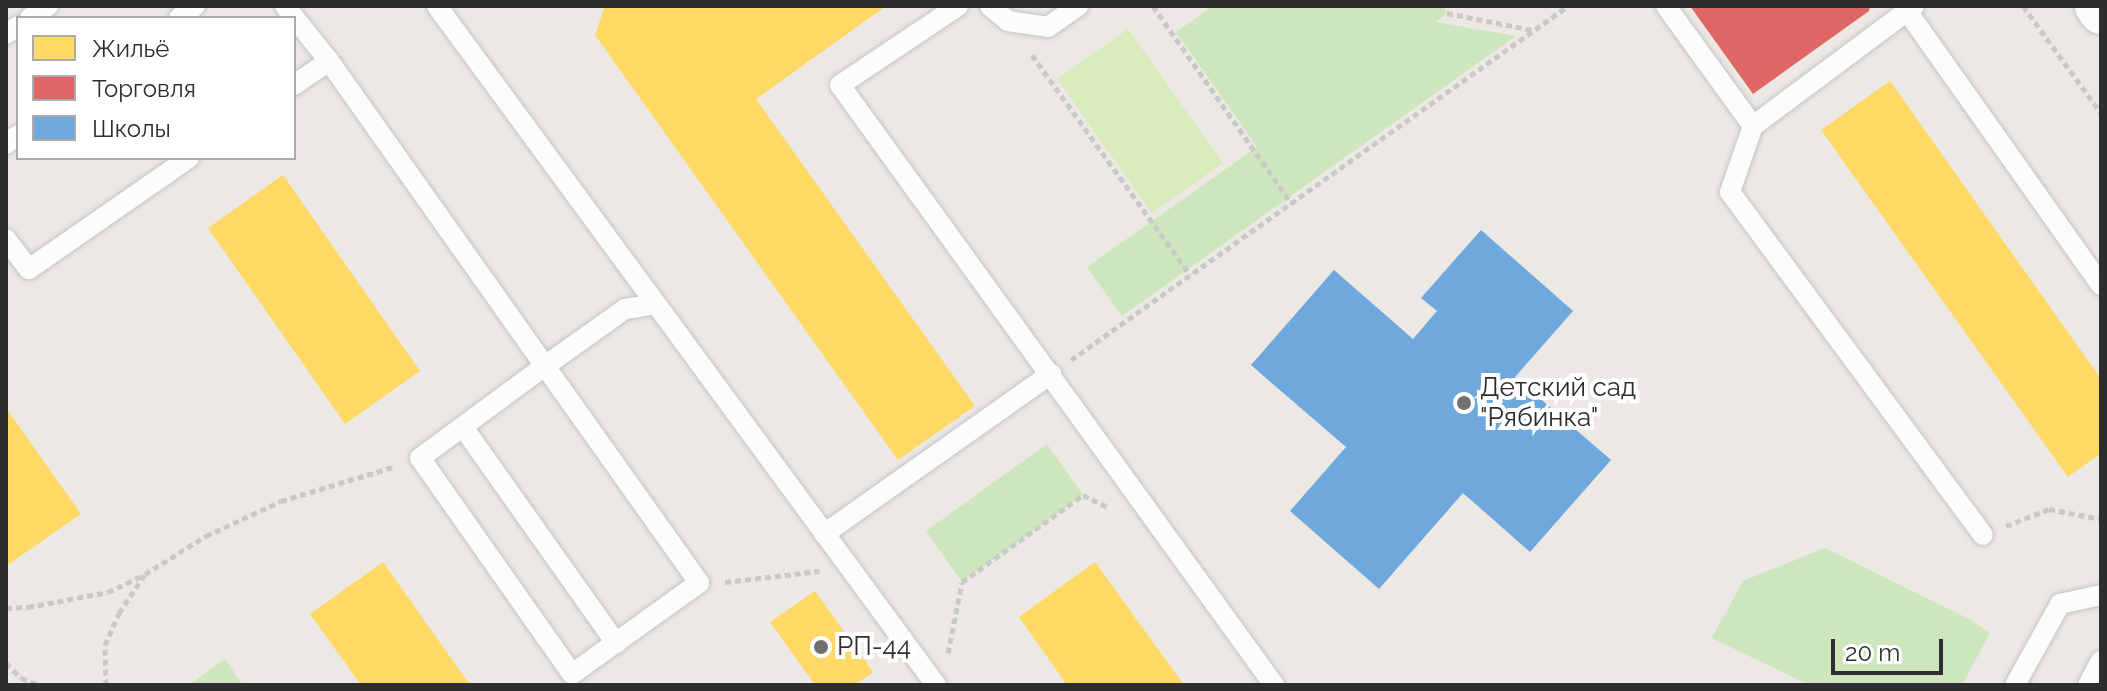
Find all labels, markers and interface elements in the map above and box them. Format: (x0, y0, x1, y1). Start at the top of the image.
legend (16, 16, 296, 160)
text: Жильё (92, 34, 169, 63)
text: Торговля (92, 74, 196, 103)
text: Школы (92, 114, 171, 143)
place label: Детский сад "Рябинка" (1480, 372, 1636, 434)
marker: Детский сад "Рябинка" (1455, 394, 1473, 412)
scale bar (1835, 623, 1947, 673)
place label: РП-44 (837, 631, 911, 663)
marker: РП-44 (812, 638, 830, 656)
text: 20 m (1845, 638, 1900, 667)

